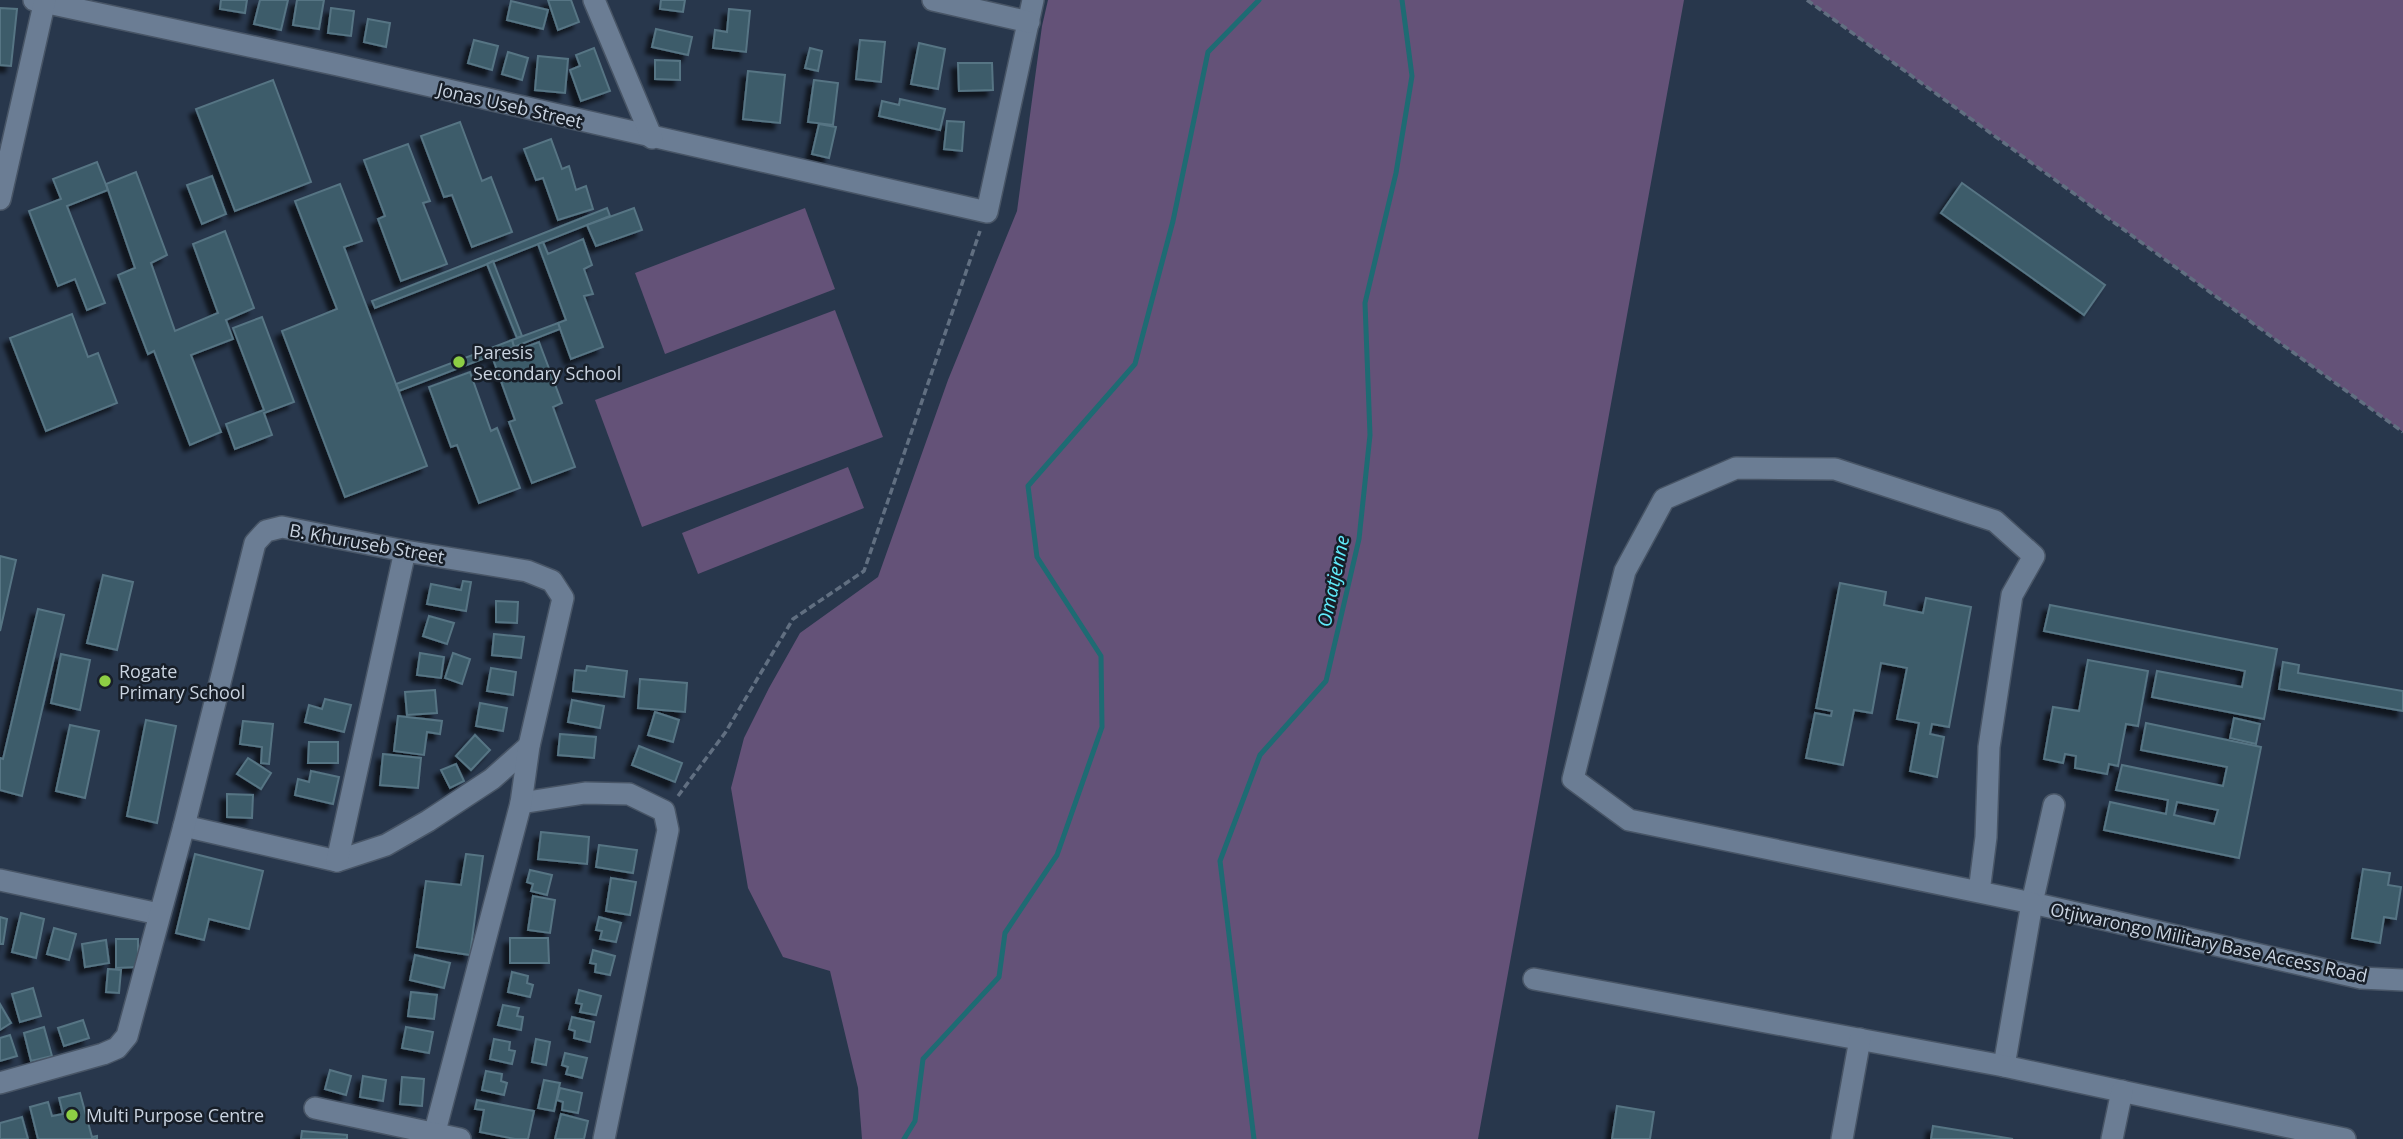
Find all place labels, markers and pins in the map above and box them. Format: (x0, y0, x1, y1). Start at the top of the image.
place label: Paresis Secondary School (473, 340, 621, 385)
marker: Paresis Secondary School (451, 354, 467, 370)
place label: Rogate Primary School (119, 659, 245, 704)
marker: Rogate Primary School (97, 673, 113, 689)
place label: Multi Purpose Centre (86, 1103, 264, 1127)
marker: Multi Purpose Centre (64, 1107, 80, 1123)

